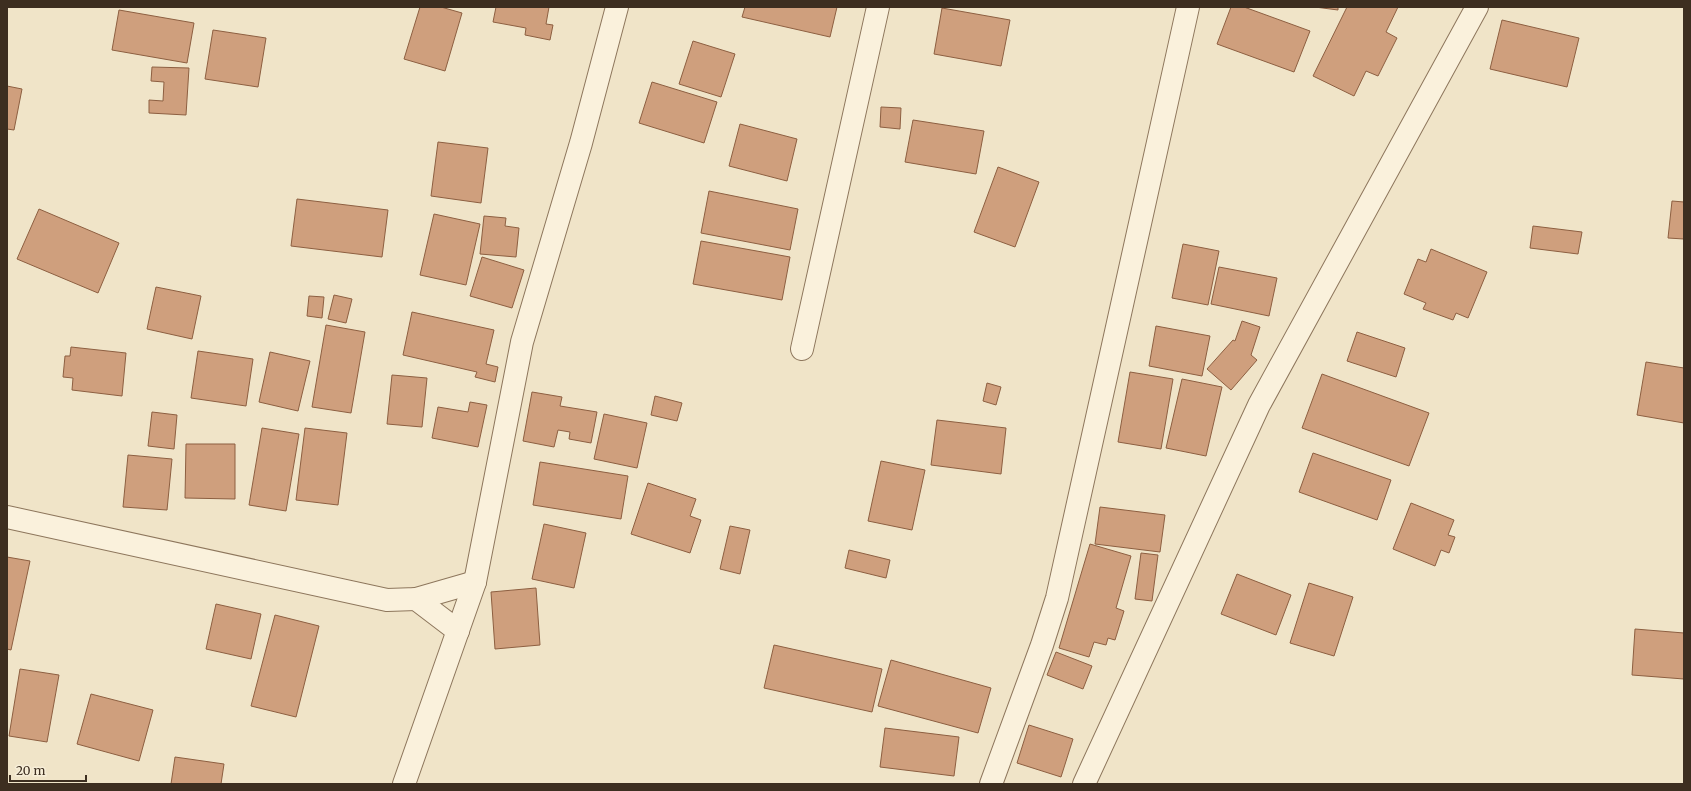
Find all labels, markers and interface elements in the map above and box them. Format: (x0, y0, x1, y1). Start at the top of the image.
scale bar (10, 757, 86, 783)
text: 20 m (16, 763, 45, 778)

